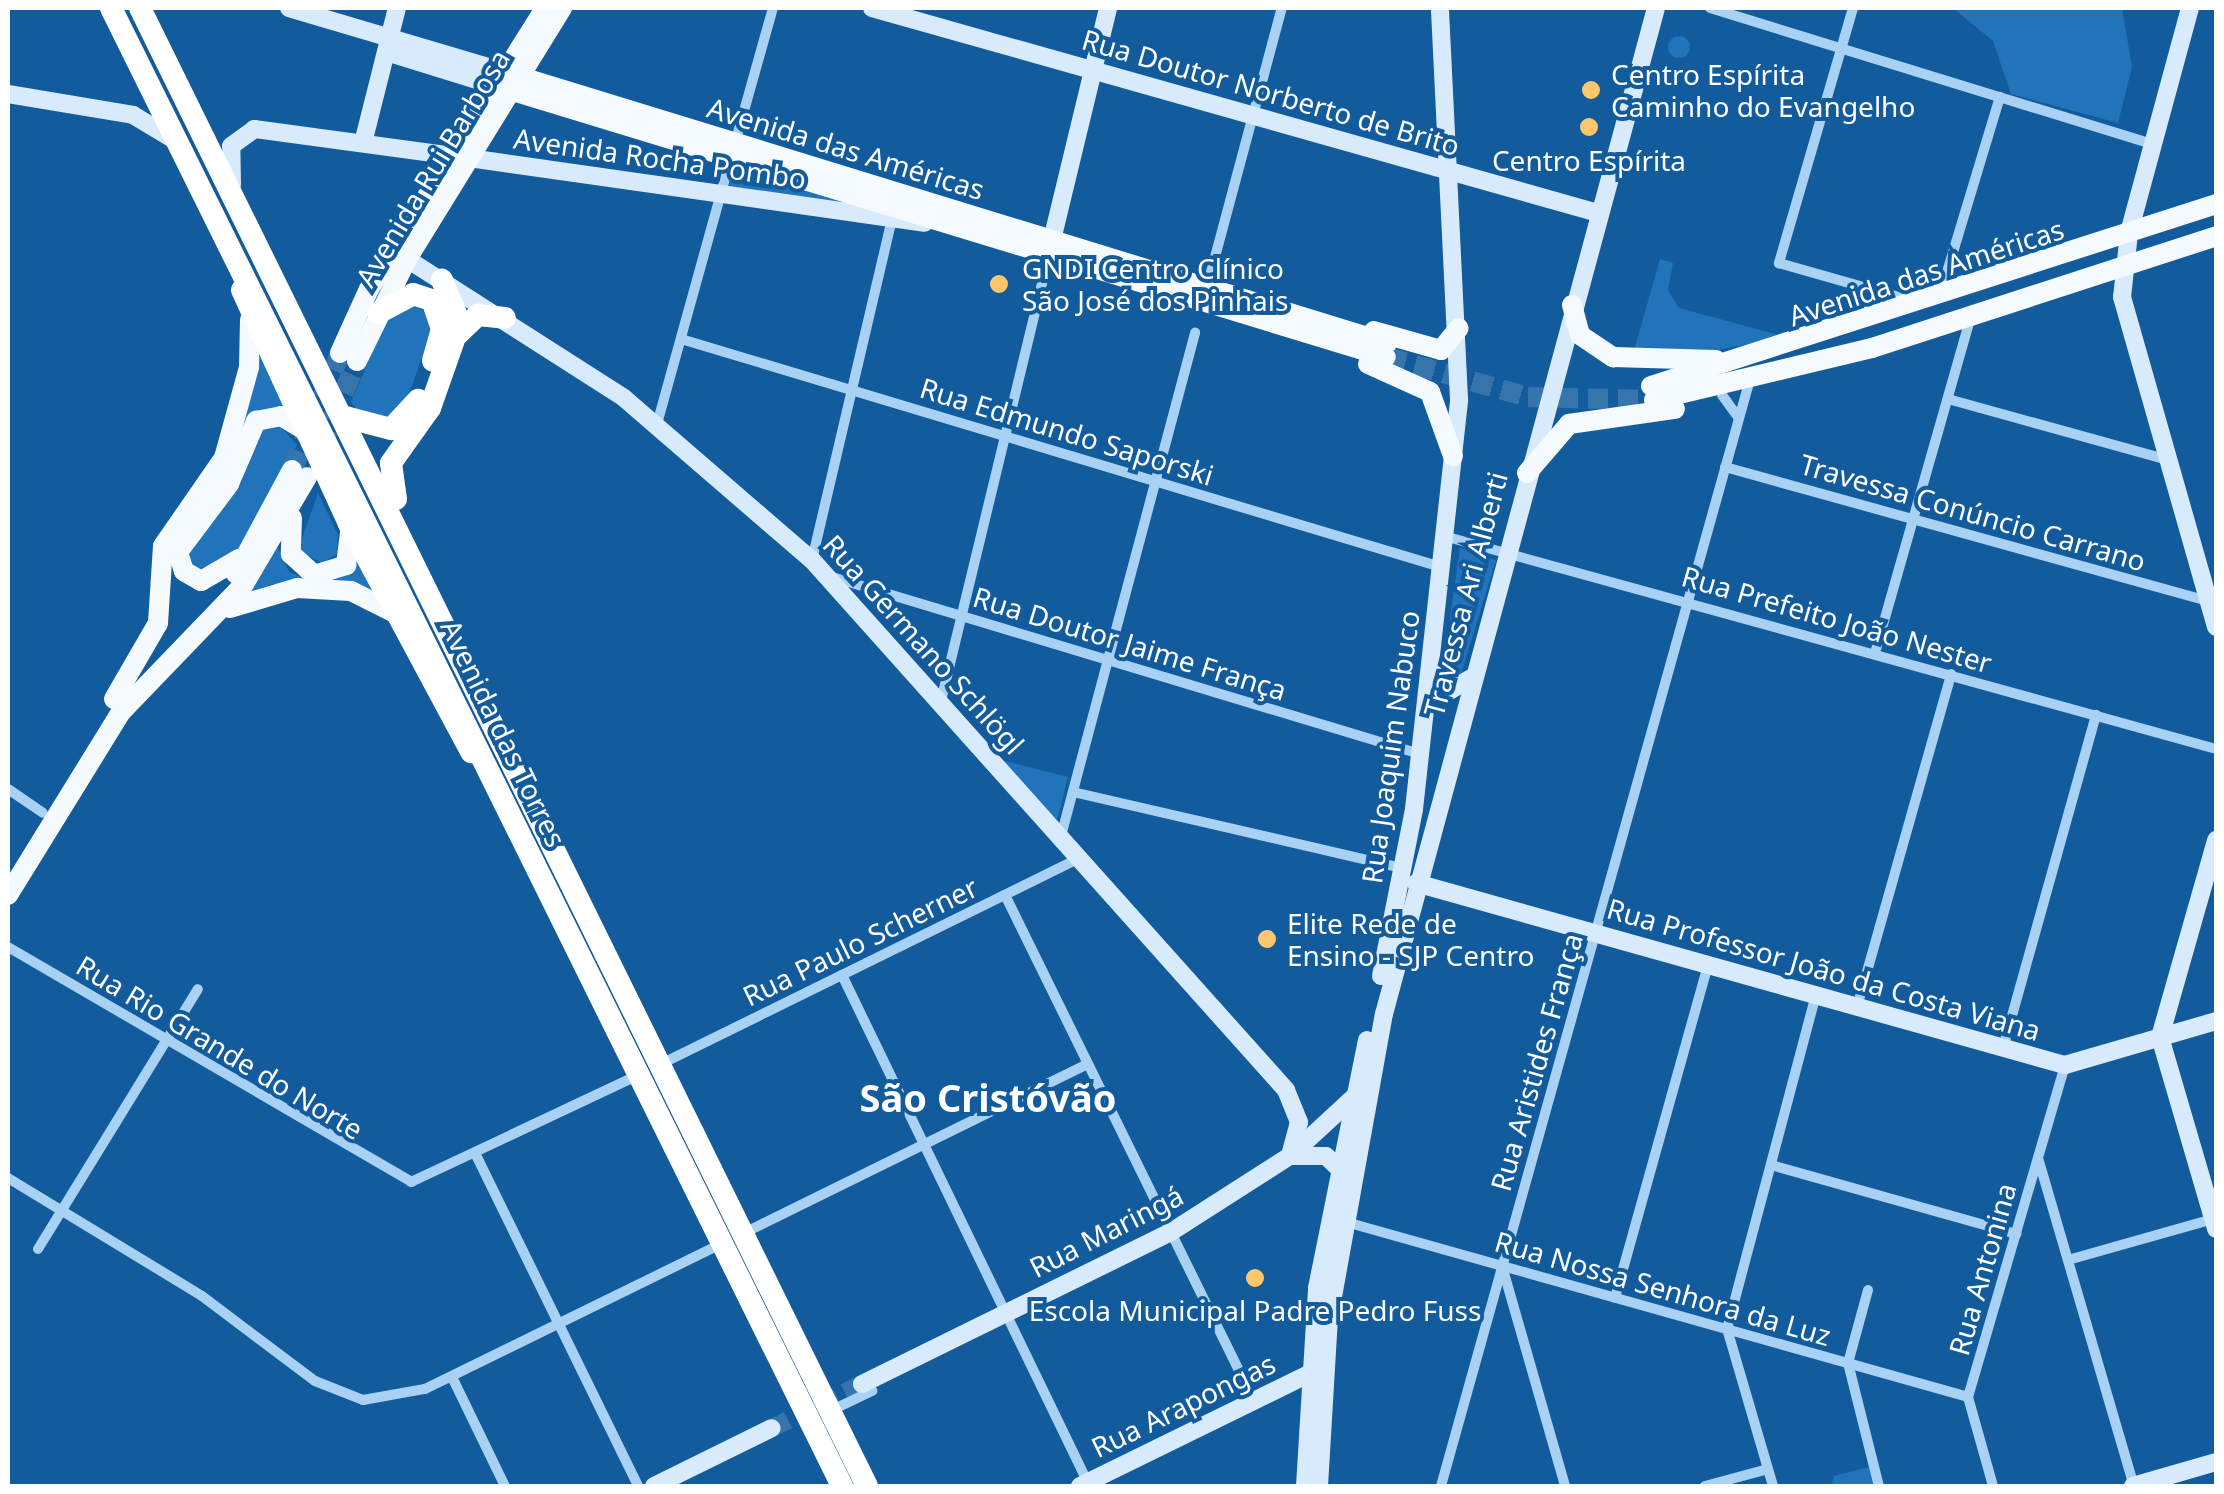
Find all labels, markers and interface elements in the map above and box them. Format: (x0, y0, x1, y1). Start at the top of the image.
street label: Rua Doutor Norberto de Brito (1078, 22, 1464, 162)
street label: Avenida Rui Barbosa (348, 43, 516, 293)
place label: Centro Espírita Caminho do Evangelho (1611, 57, 1915, 123)
marker: Centro Espírita Caminho do Evangelho (1580, 79, 1602, 101)
street label: Avenida das Américas (704, 90, 988, 206)
marker: Centro Espírita (1578, 116, 1600, 138)
street label: Avenida Rocha Pombo (512, 121, 808, 195)
place label: Centro Espírita (1492, 143, 1686, 177)
street label: Avenida das Américas (1784, 212, 2068, 332)
place label: GNDI Centro Clínico São José dos Pinhais (1022, 251, 1288, 317)
marker: GNDI Centro Clínico São José dos Pinhais (986, 271, 1012, 297)
street label: Rua Edmundo Saporski (916, 370, 1218, 492)
street label: Travessa Conúncio Carrano (1796, 447, 2150, 577)
street label: Travessa Ari Alberti (1416, 468, 1514, 720)
street label: Rua Germano Schlögl (817, 527, 1031, 761)
street label: Rua Prefeito João Nester (1678, 559, 1996, 679)
street label: Rua Doutor Jaime França (969, 579, 1291, 707)
street label: Rua Joaquim Nabuco (1354, 608, 1426, 886)
street label: Avenida das Torres (434, 614, 574, 852)
street label: Rua Paulo Scherner (737, 870, 983, 1012)
street label: Rua Professor João da Costa Viana (1603, 891, 2045, 1047)
place label: Elite Rede de Ensino - SJP Centro (1287, 906, 1534, 972)
marker: Elite Rede de Ensino - SJP Centro (1256, 928, 1278, 950)
street label: Rua Aristides França (1483, 929, 1589, 1195)
street label: Rua Rio Grande do Norte (71, 948, 369, 1146)
district label: São Cristóvão (860, 1075, 1116, 1121)
street label: Rua Maringá (1024, 1178, 1188, 1284)
street label: Rua Antonina (1941, 1179, 2023, 1359)
street label: Rua Nossa Senhora da Luz (1491, 1224, 1835, 1352)
marker: Escola Municipal Padre Pedro Fuss (1244, 1267, 1266, 1289)
place label: Escola Municipal Padre Pedro Fuss (1029, 1293, 1481, 1327)
street label: Rua Arapongas (1086, 1346, 1280, 1464)

